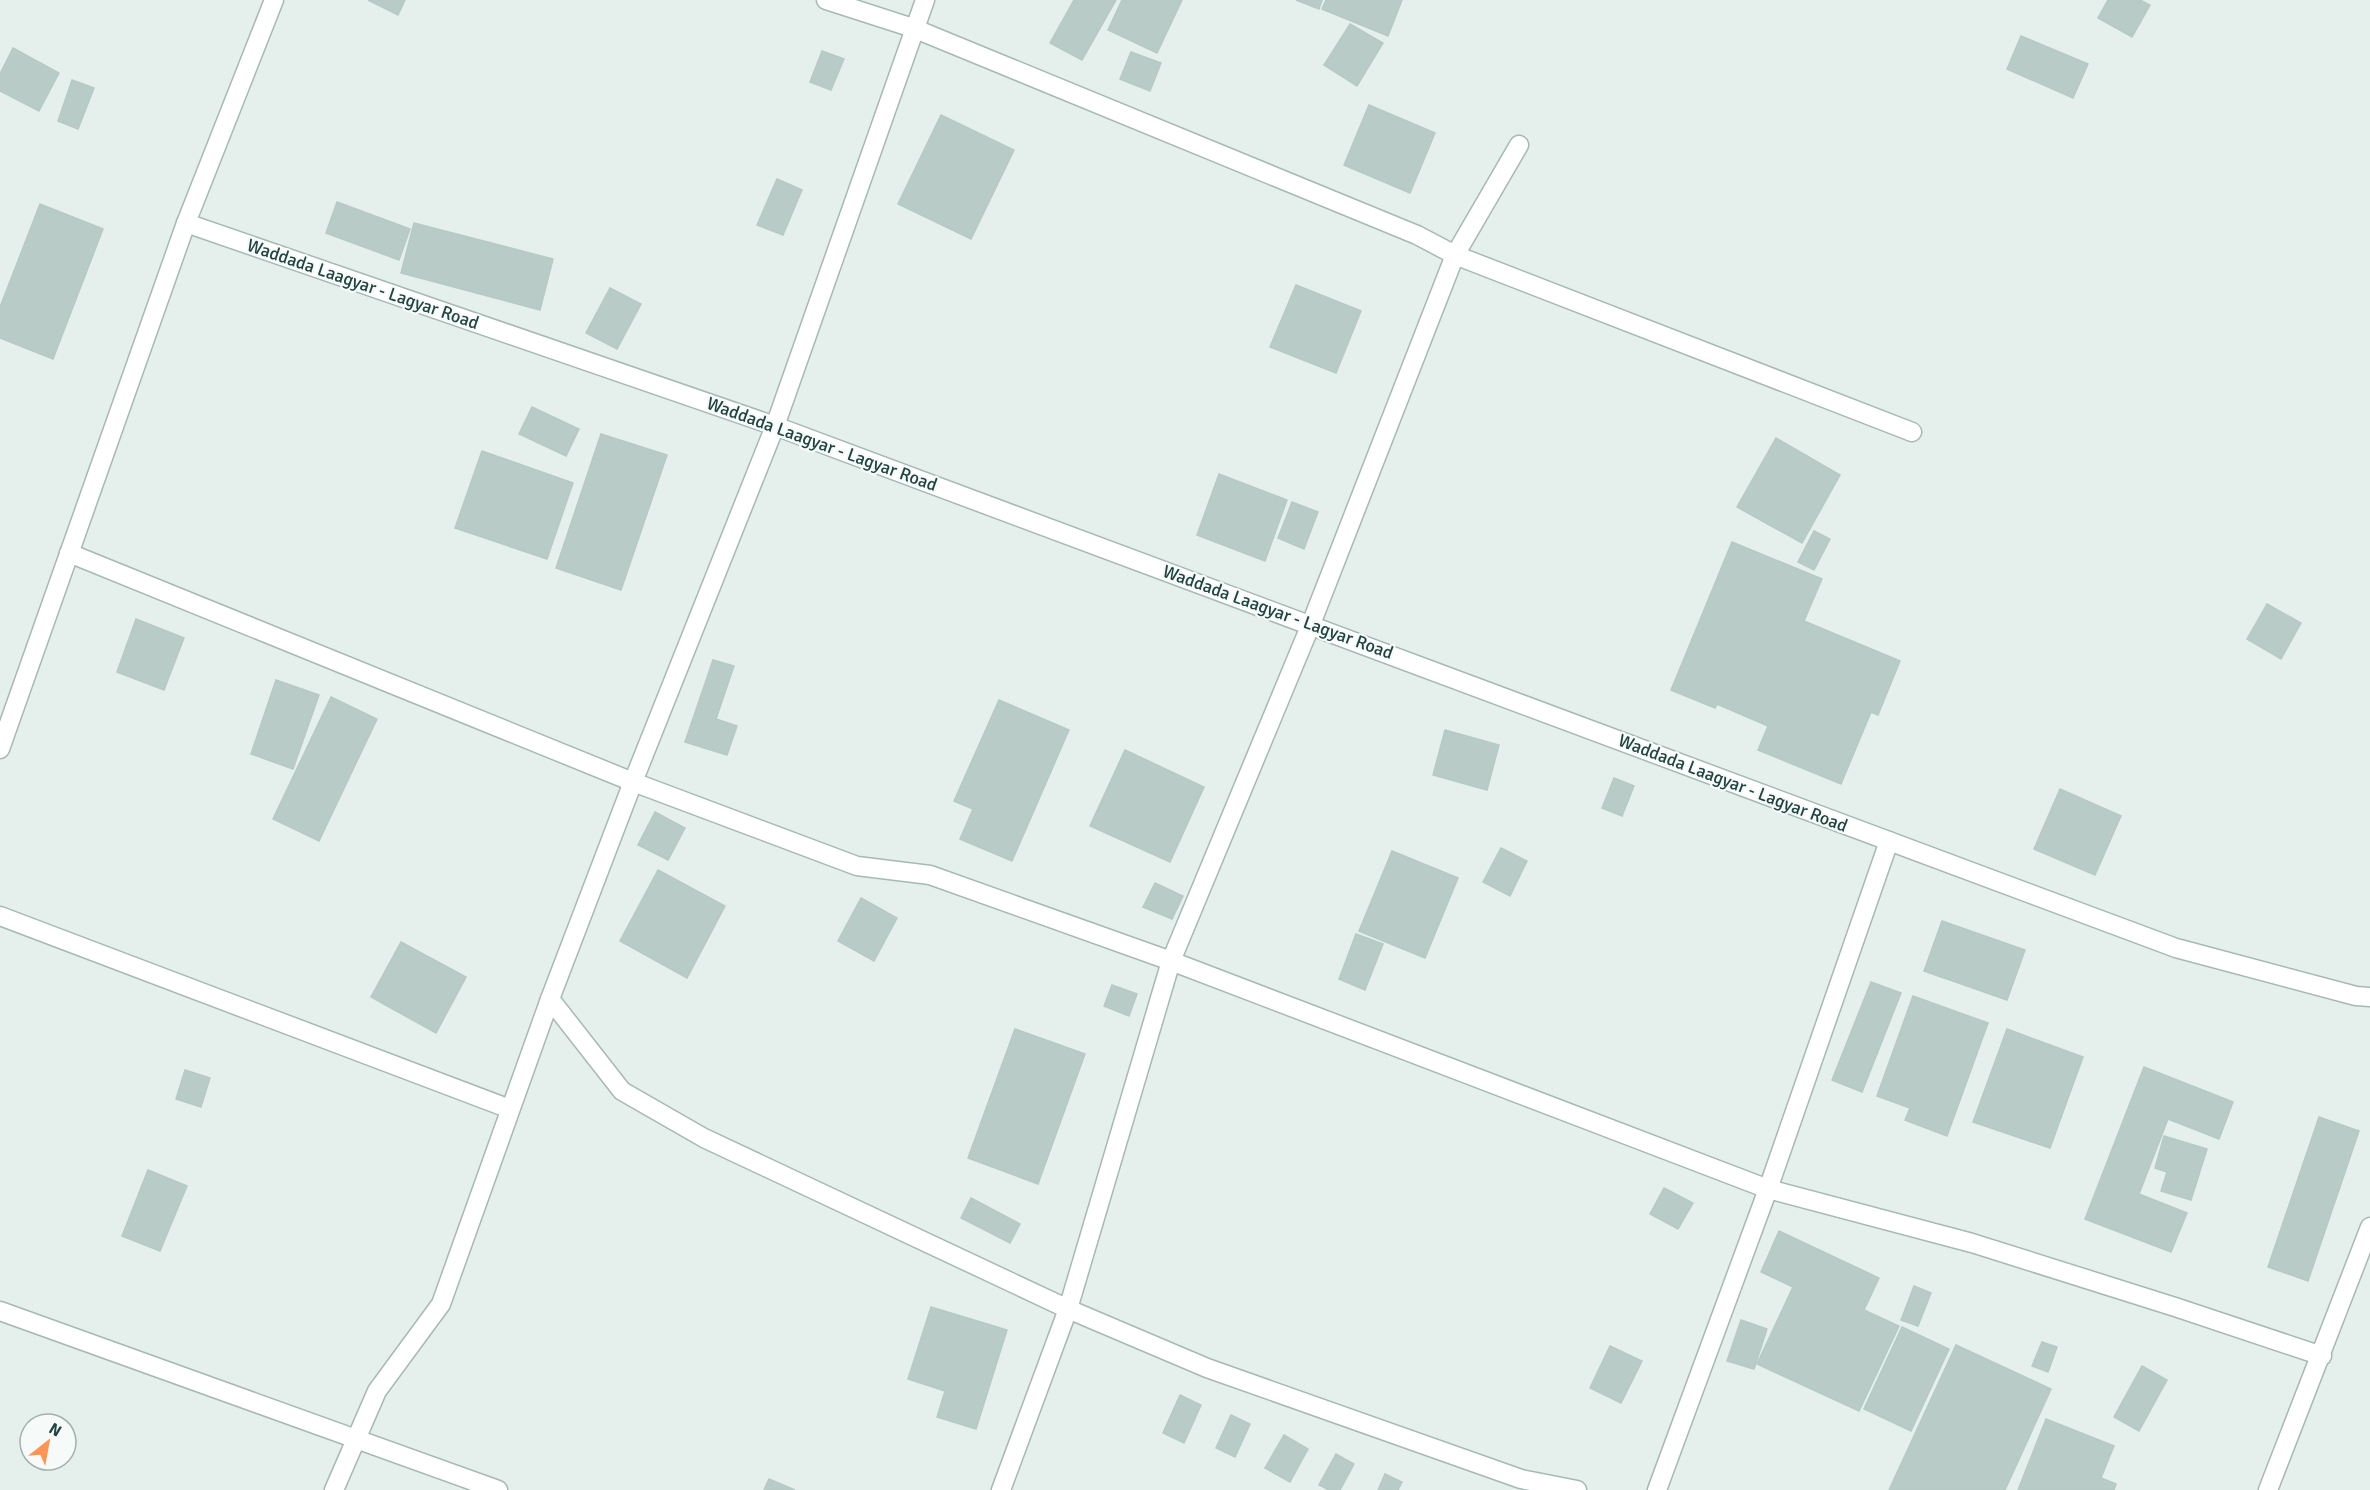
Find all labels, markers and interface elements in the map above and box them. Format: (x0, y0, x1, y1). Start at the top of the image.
street label: Waddada Laagyar - Lagyar Road (244, 234, 482, 334)
street label: Waddada Laagyar - Lagyar Road (704, 392, 940, 496)
street label: Waddada Laagyar - Lagyar Road (1160, 560, 1396, 664)
street label: Waddada Laagyar - Lagyar Road (1615, 729, 1851, 837)
north arrow (18, 1412, 78, 1472)
text: N (45, 1419, 65, 1441)

